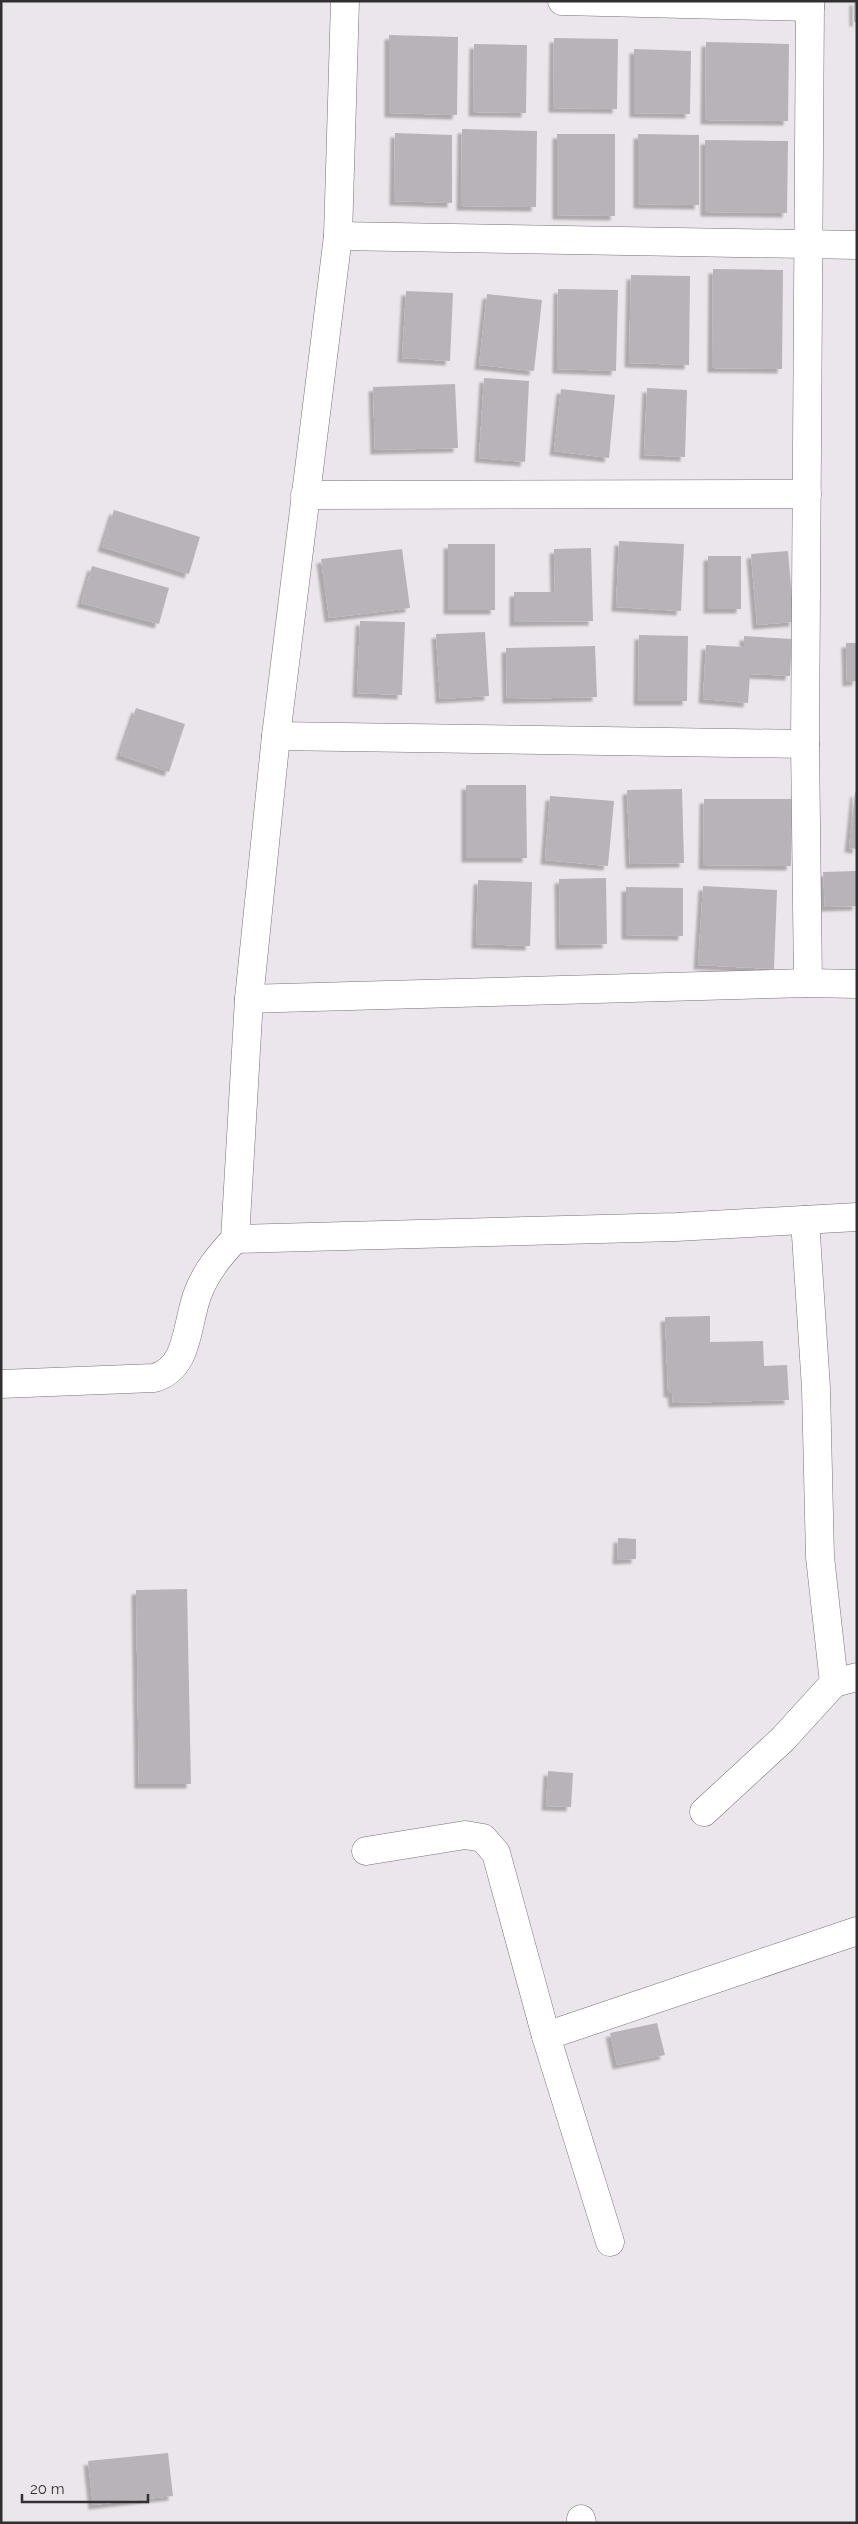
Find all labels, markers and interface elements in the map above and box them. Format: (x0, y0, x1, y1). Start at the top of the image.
scale bar (22, 2472, 149, 2504)
text: 20 m (30, 2480, 65, 2498)

